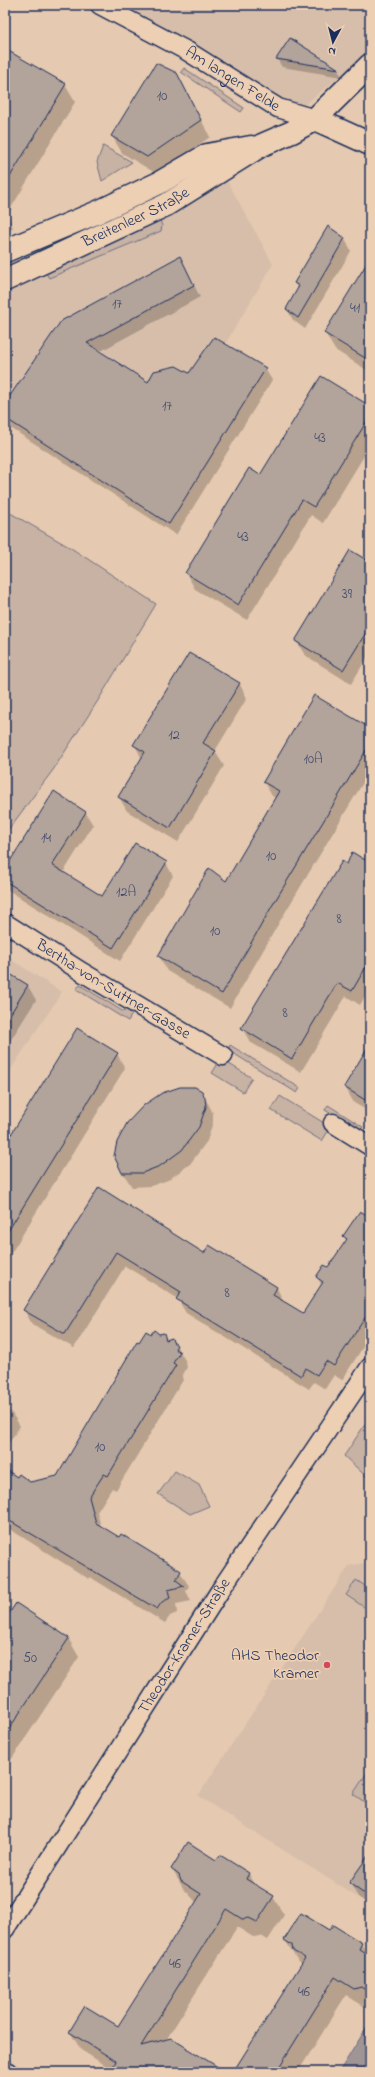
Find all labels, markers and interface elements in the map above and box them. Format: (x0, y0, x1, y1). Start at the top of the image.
north arrow (313, 22, 353, 62)
street label: Am langen Felde (180, 41, 285, 119)
text: N (327, 43, 337, 59)
house number: 10 (157, 86, 167, 107)
street label: Breitenleer Straße (77, 181, 195, 255)
house number: 17 (112, 294, 122, 315)
house number: 41 (350, 298, 361, 319)
house number: 17 (162, 396, 172, 417)
house number: 43 (314, 428, 326, 449)
house number: 43 (237, 527, 249, 548)
house number: 39 (342, 584, 353, 605)
house number: 12 (168, 725, 180, 746)
house number: 10A (303, 749, 323, 770)
house number: 14 (41, 828, 51, 849)
house number: 10 (266, 846, 276, 867)
house number: 12A (116, 882, 136, 903)
house number: 8 (336, 909, 342, 930)
house number: 10 (210, 921, 220, 942)
street label: Bertha-von-Suttner-Gasse (30, 933, 196, 1046)
house number: 8 (282, 1003, 288, 1024)
house number: 8 (224, 1283, 230, 1304)
house number: 10 (95, 1437, 105, 1458)
street label: Theodor-Kramer-Straße (132, 1573, 237, 1719)
place label: AHS Theodor Kramer (231, 1644, 319, 1686)
house number: 50 (23, 1648, 37, 1669)
marker: AHS Theodor Kramer (322, 1660, 332, 1670)
house number: 46 (169, 1954, 181, 1975)
house number: 46 (298, 1982, 310, 2003)

